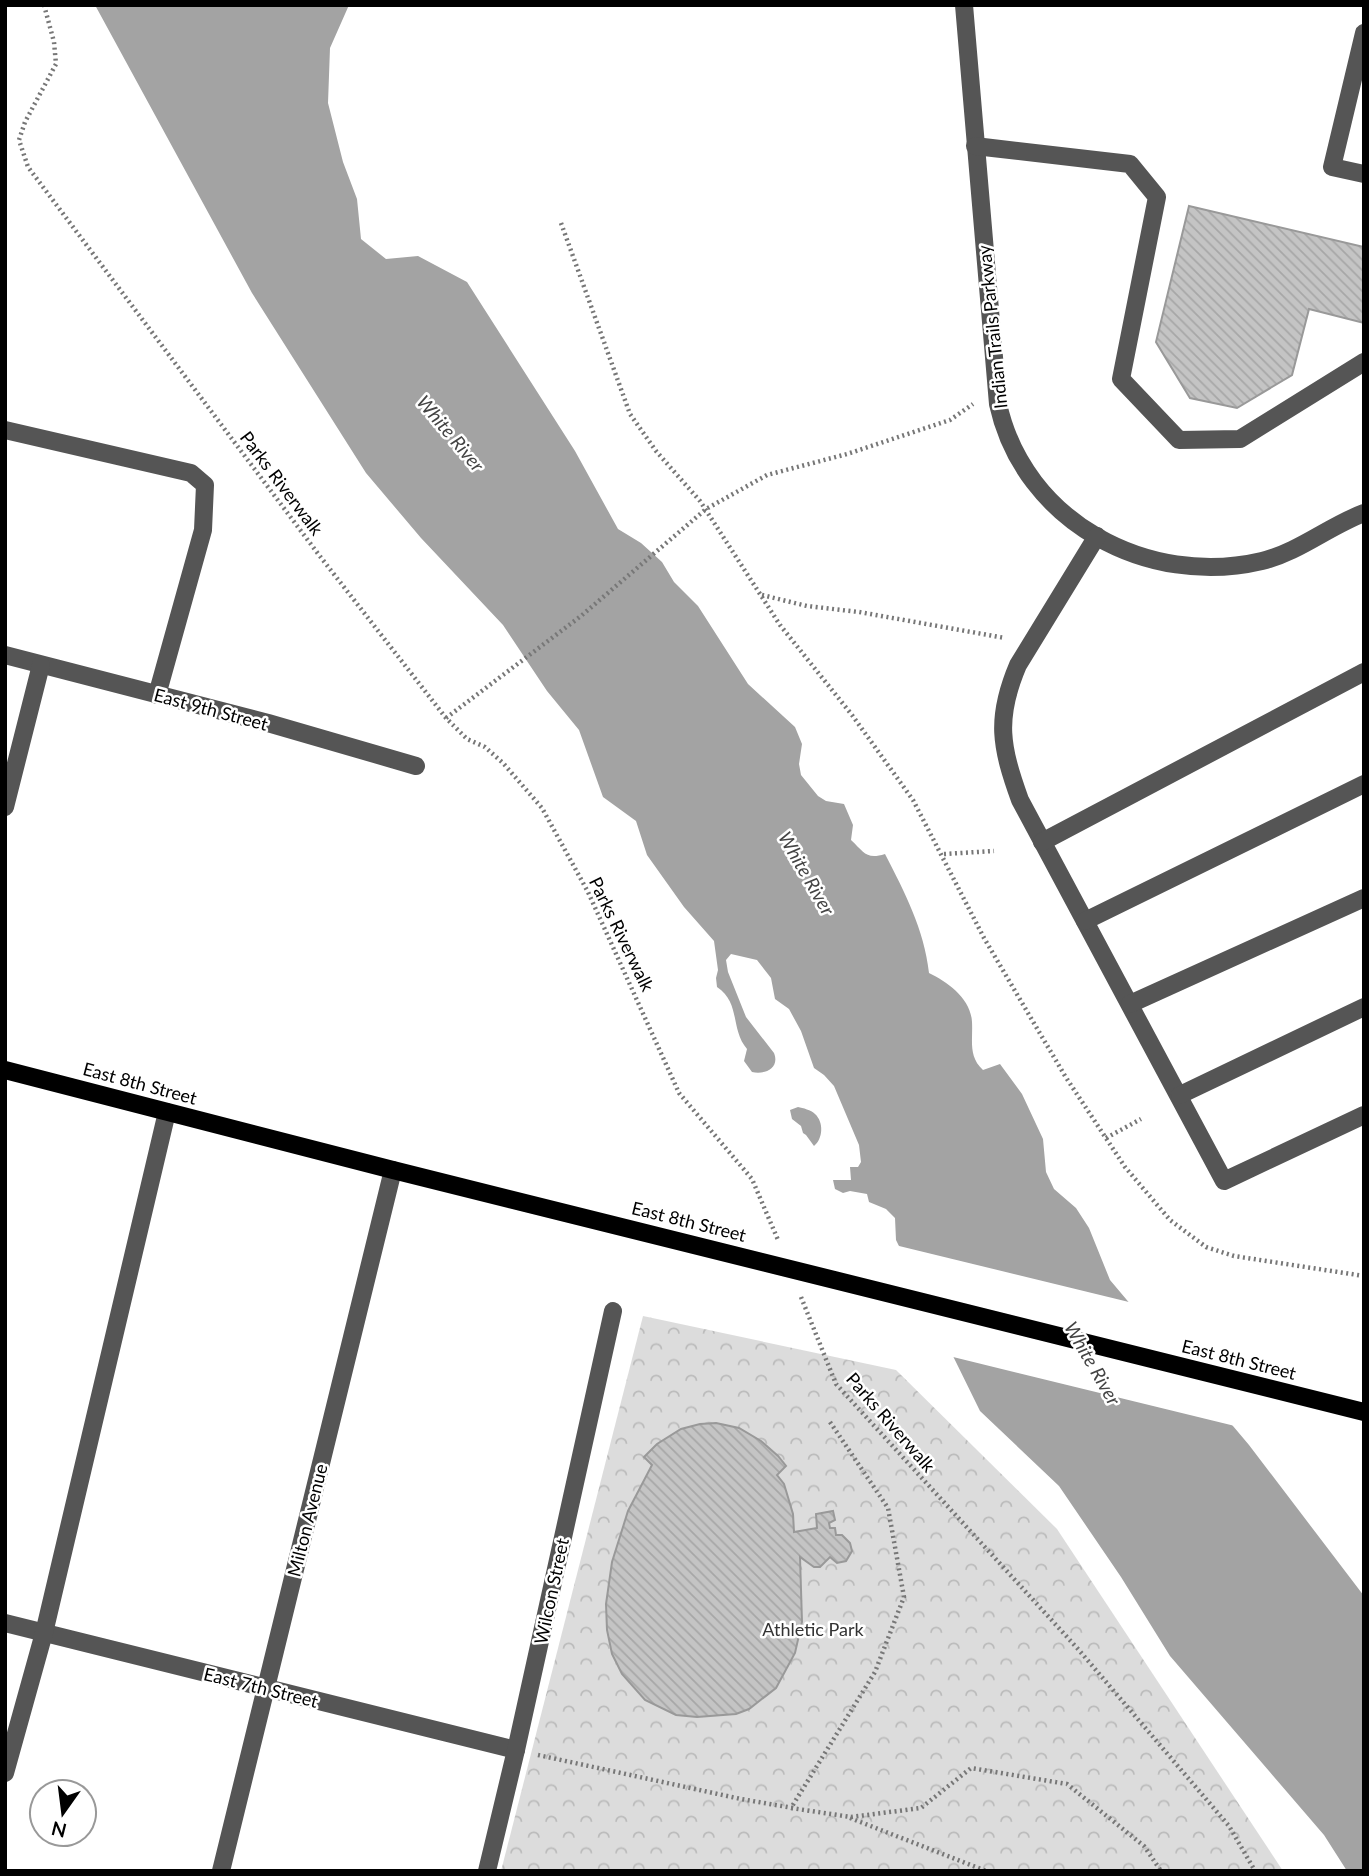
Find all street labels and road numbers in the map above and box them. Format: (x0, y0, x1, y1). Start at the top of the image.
street label: Indian Trails Parkway (972, 243, 1012, 410)
street label: Parks Riverwalk (236, 427, 329, 540)
street label: East 9th Street (152, 683, 271, 735)
street label: Parks Riverwalk (585, 873, 660, 996)
street label: East 8th Street (81, 1057, 200, 1109)
street label: East 8th Street (630, 1196, 749, 1246)
street label: East 8th Street (1180, 1334, 1299, 1384)
street label: Parks Riverwalk (842, 1368, 941, 1477)
street label: Milton Avenue (282, 1461, 332, 1579)
street label: Wilcon Street (529, 1535, 573, 1646)
street label: East 7th Street (202, 1662, 321, 1712)

